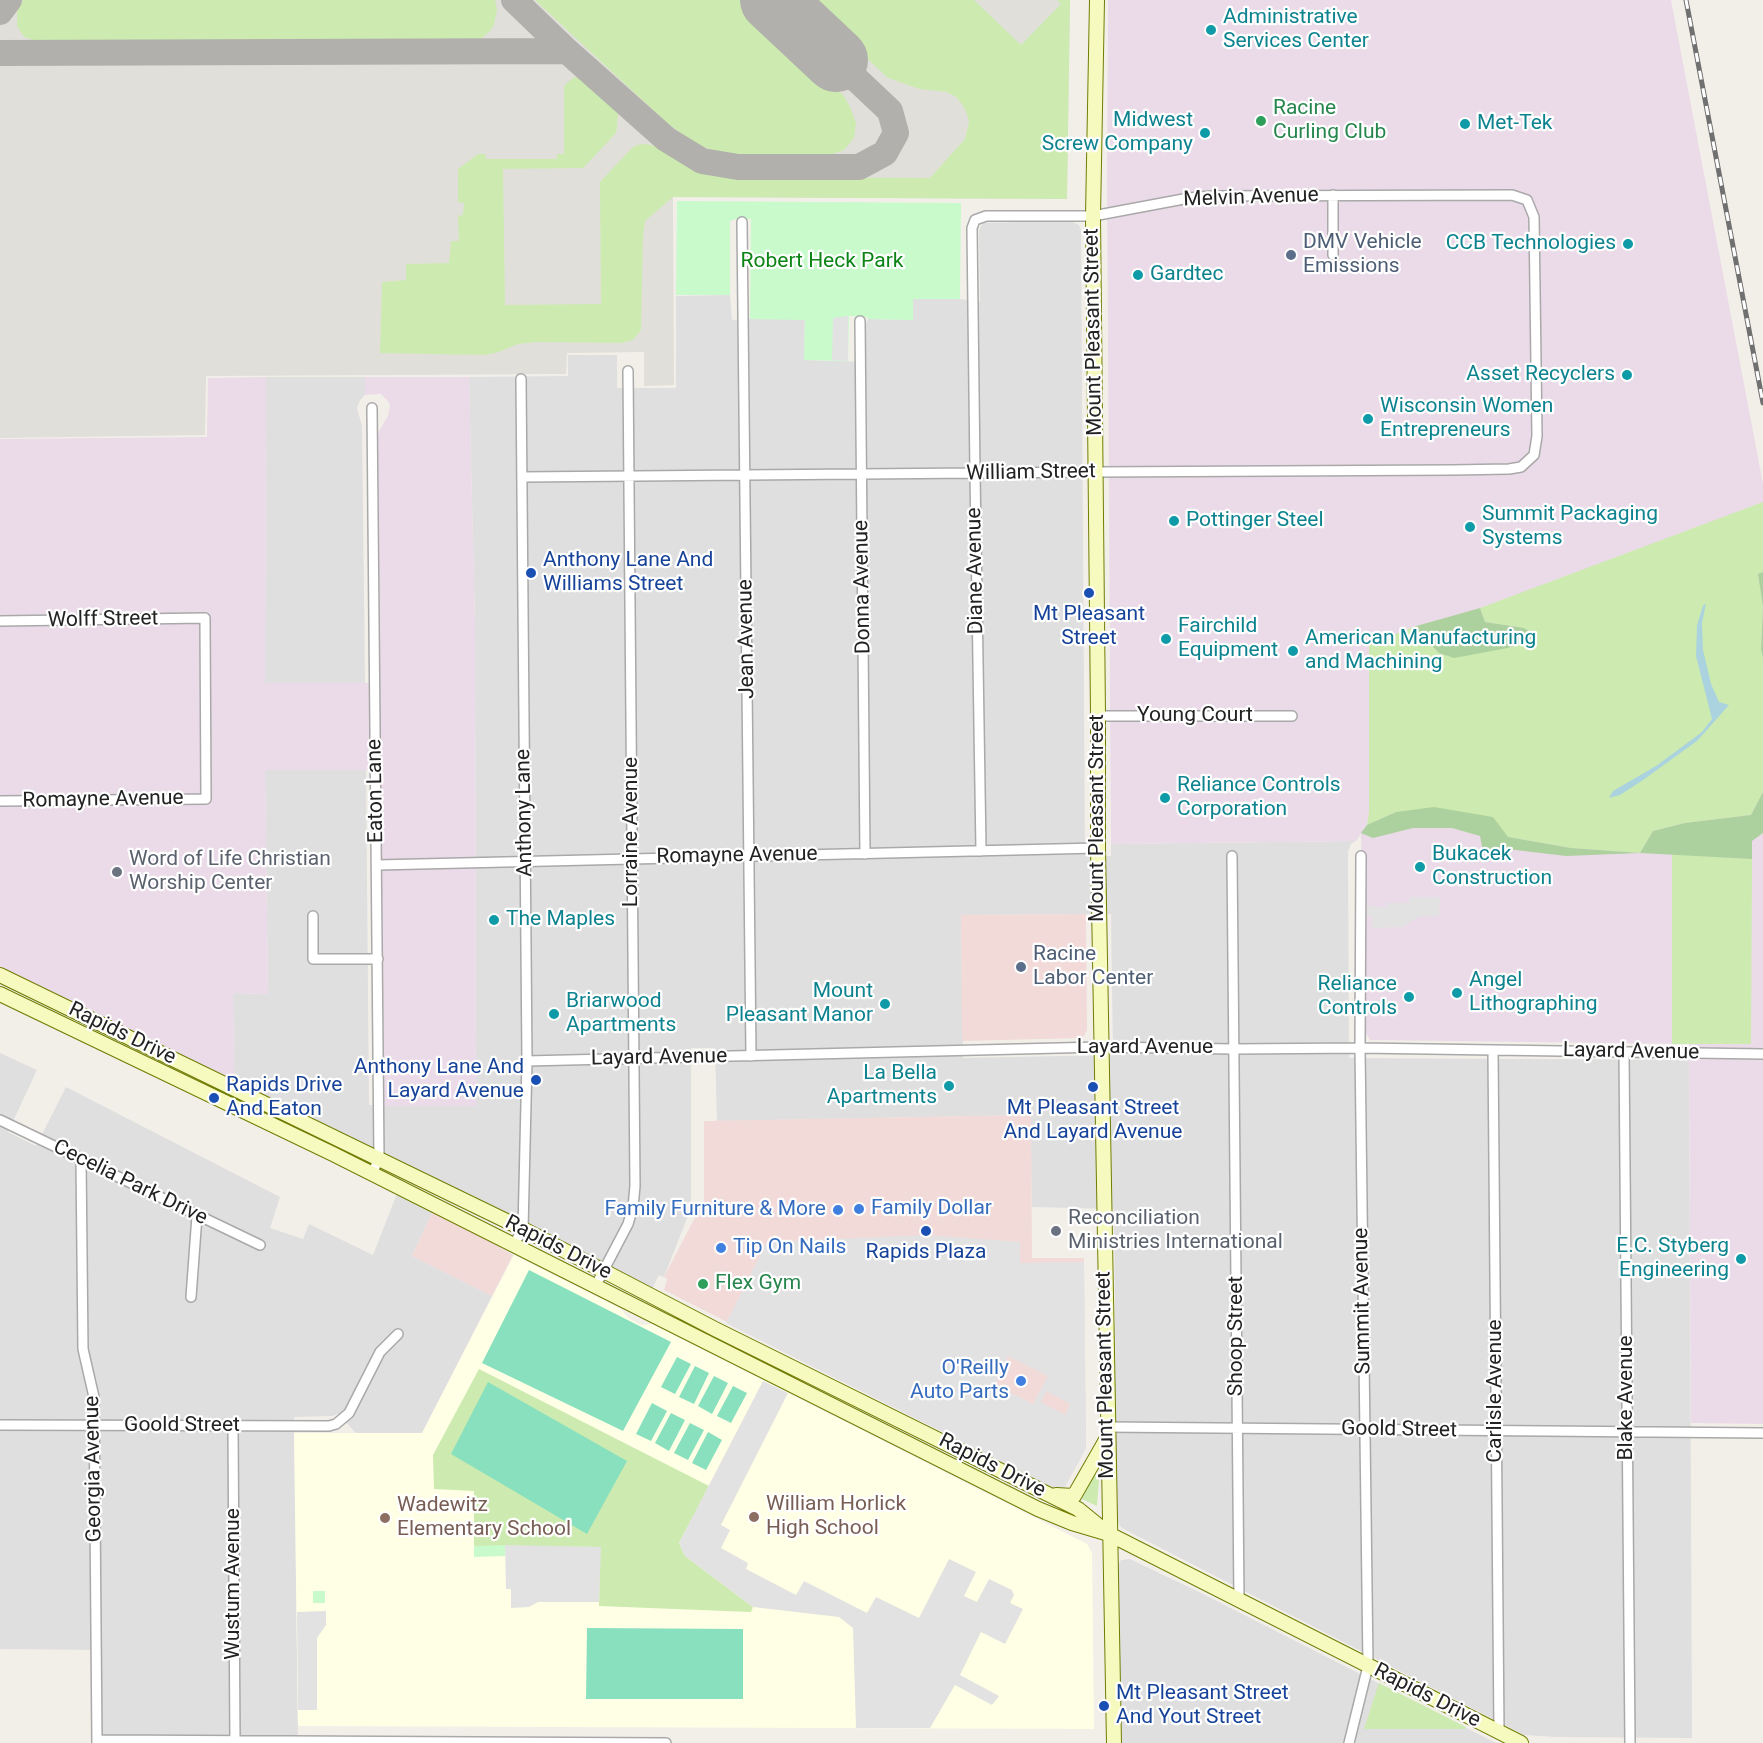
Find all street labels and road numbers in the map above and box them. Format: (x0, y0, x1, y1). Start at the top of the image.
street label: Melvin Avenue (1183, 183, 1319, 213)
street label: Mount Pleasant Street (1080, 228, 1108, 436)
street label: William Street (966, 459, 1096, 487)
street label: Diane Avenue (962, 507, 990, 635)
street label: Donna Avenue (849, 520, 877, 654)
street label: Jean Avenue (733, 579, 761, 699)
street label: Wolff Street (47, 606, 159, 634)
street label: Young Court (1137, 703, 1253, 729)
street label: Mount Pleasant Street (1085, 714, 1111, 922)
street label: Eaton Lane (362, 739, 390, 843)
street label: Anthony Lane (511, 749, 539, 877)
street label: Lorraine Avenue (619, 757, 645, 907)
street label: Romayne Avenue (22, 786, 184, 814)
street label: Romayne Avenue (656, 842, 818, 870)
street label: Rapids Drive (64, 997, 180, 1071)
street label: Layard Avenue (1077, 1035, 1213, 1061)
street label: Layard Avenue (1563, 1038, 1699, 1066)
street label: Layard Avenue (591, 1044, 727, 1072)
street label: Cecelia Park Drive (49, 1135, 211, 1231)
street label: Rapids Drive (500, 1210, 616, 1286)
street label: Summit Avenue (1349, 1227, 1377, 1375)
street label: Mount Pleasant Street (1092, 1271, 1120, 1479)
street label: Shoop Street (1224, 1276, 1250, 1396)
street label: Carlisle Avenue (1483, 1319, 1509, 1463)
street label: Blake Avenue (1614, 1335, 1640, 1461)
street label: Georgia Avenue (80, 1396, 108, 1542)
street label: Goold Street (124, 1413, 240, 1439)
street label: Goold Street (1341, 1416, 1457, 1444)
street label: Rapids Drive (934, 1428, 1050, 1504)
street label: Wustum Avenue (221, 1508, 247, 1660)
street label: Rapids Drive (1369, 1658, 1485, 1734)

